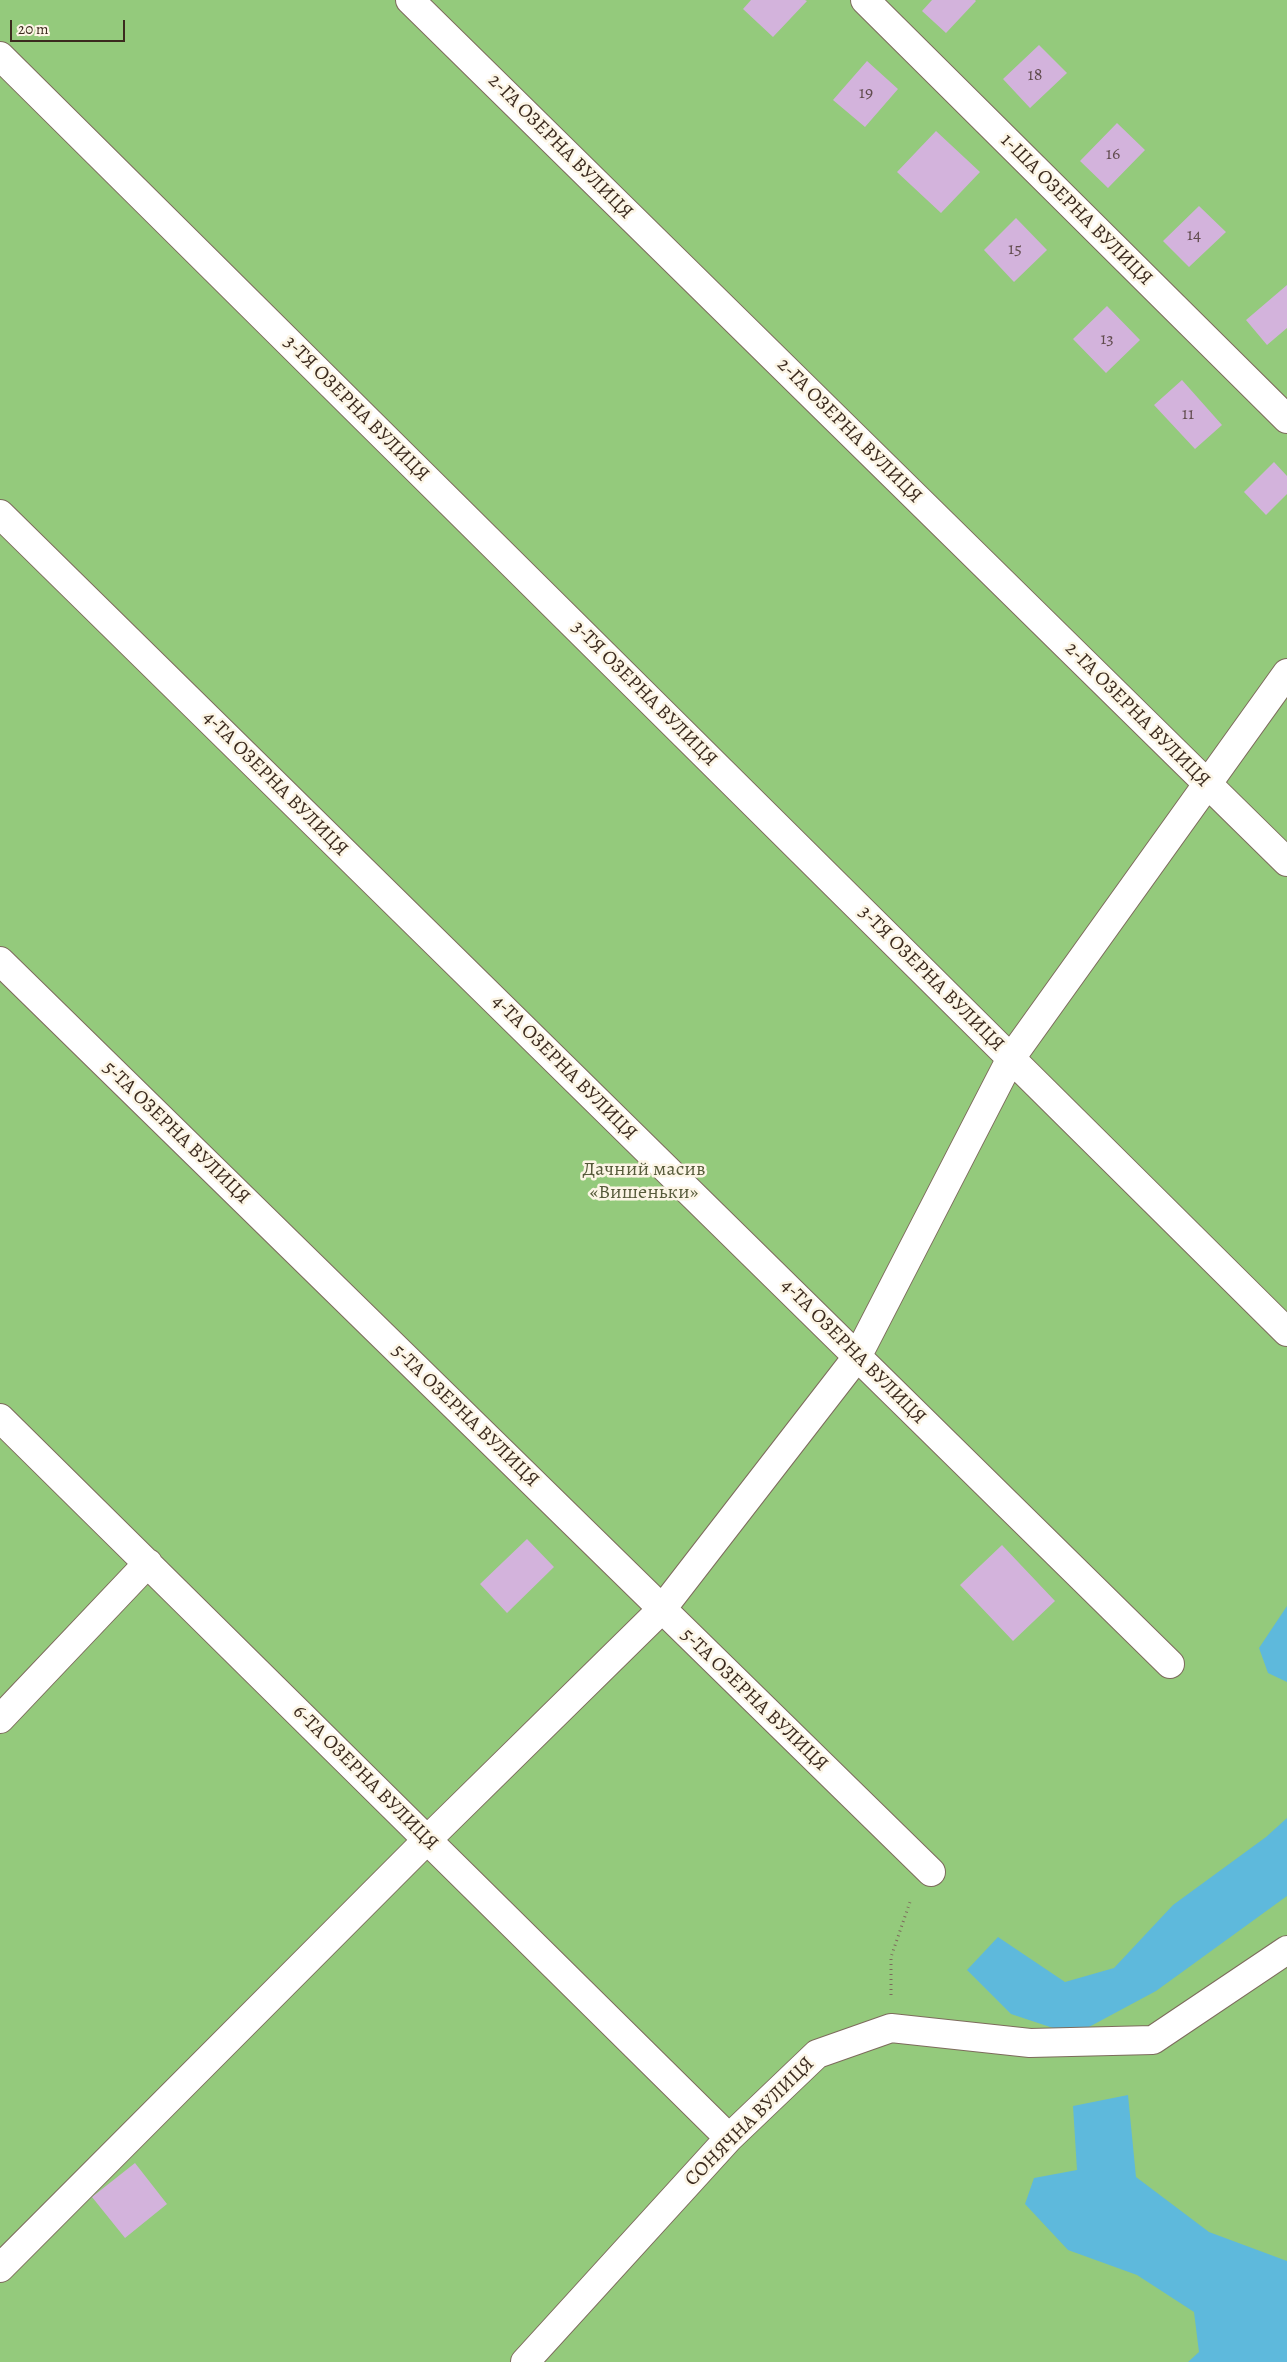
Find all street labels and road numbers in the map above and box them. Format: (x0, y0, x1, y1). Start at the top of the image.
street label: 2-ГА ОЗЕРНА ВУЛИЦЯ (482, 69, 638, 225)
street label: 1-ША ОЗЕРНА ВУЛИЦЯ (995, 129, 1157, 291)
street label: 3-ТЯ ОЗЕРНА ВУЛИЦЯ (278, 331, 434, 487)
street label: 2-ГА ОЗЕРНА ВУЛИЦЯ (771, 353, 927, 509)
street label: 3-ТЯ ОЗЕРНА ВУЛИЦЯ (566, 616, 722, 772)
street label: 2-ГА ОЗЕРНА ВУЛИЦЯ (1059, 637, 1215, 793)
street label: 4-ТА ОЗЕРНА ВУЛИЦЯ (197, 706, 353, 862)
street label: 3-ТЯ ОЗЕРНА ВУЛИЦЯ (853, 901, 1009, 1057)
street label: 4-ТА ОЗЕРНА ВУЛИЦЯ (486, 990, 642, 1146)
street label: 5-ТА ОЗЕРНА ВУЛИЦЯ (97, 1056, 255, 1210)
street label: 4-ТА ОЗЕРНА ВУЛИЦЯ (775, 1274, 931, 1430)
street label: 5-ТА ОЗЕРНА ВУЛИЦЯ (386, 1339, 544, 1493)
street label: 5-ТА ОЗЕРНА ВУЛИЦЯ (675, 1623, 833, 1777)
street label: 6-ТА ОЗЕРНА ВУЛИЦЯ (287, 1700, 443, 1856)
street label: СОНЯЧНА ВУЛИЦЯ (680, 2052, 820, 2192)

